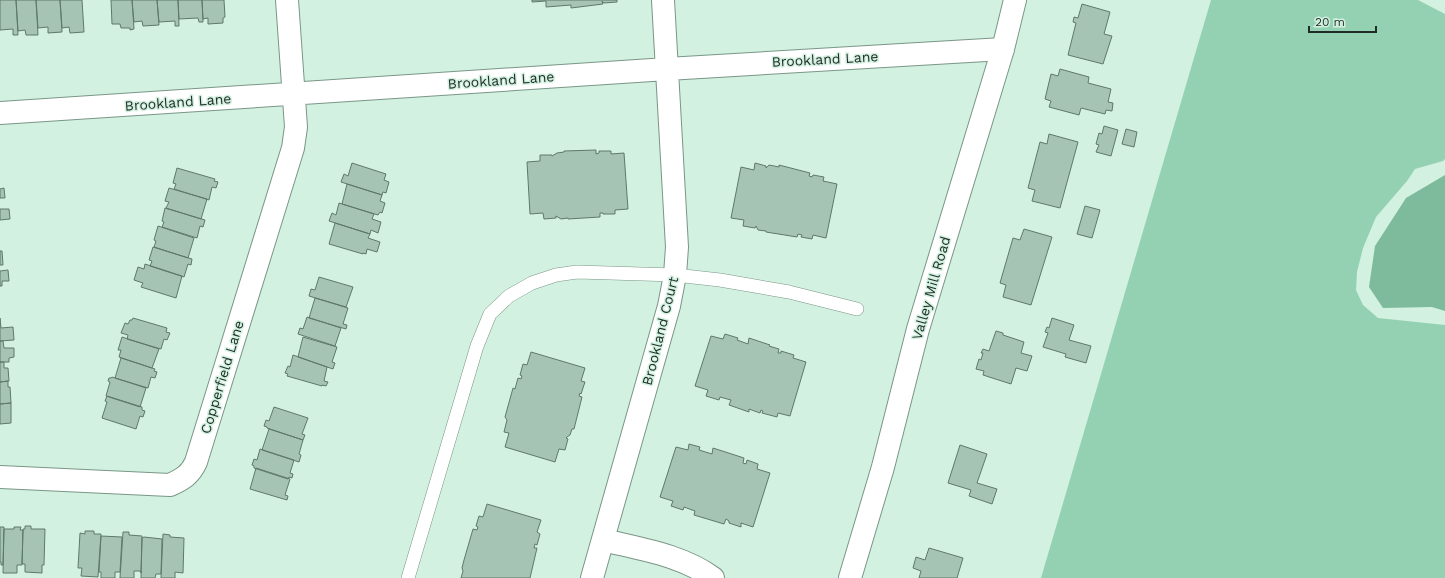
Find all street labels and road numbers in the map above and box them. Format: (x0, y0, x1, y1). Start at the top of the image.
street label: Brookland Lane (771, 48, 879, 70)
street label: Brookland Lane (447, 68, 555, 92)
street label: Brookland Lane (124, 90, 232, 114)
street label: Valley Mill Road (909, 234, 953, 342)
street label: Brookland Court (639, 275, 681, 387)
street label: Copperfield Lane (197, 318, 247, 436)

